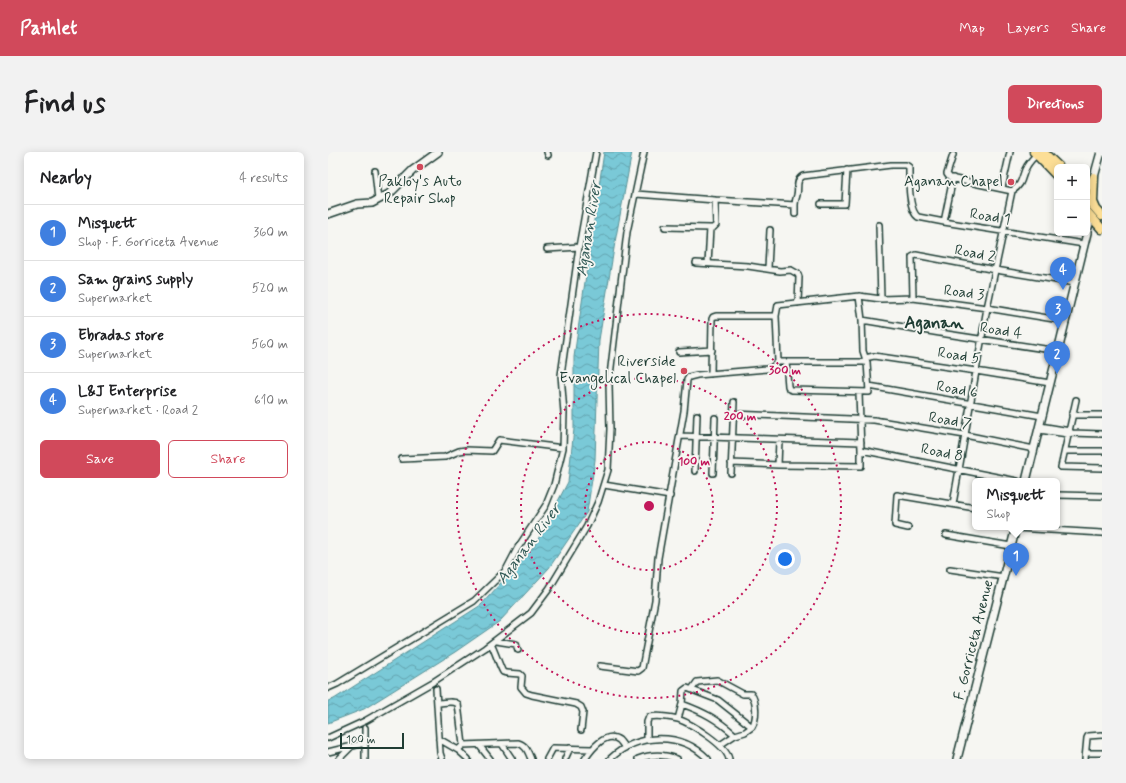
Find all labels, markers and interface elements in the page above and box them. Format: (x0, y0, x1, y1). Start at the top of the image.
text: Pathlet (20, 16, 77, 41)
text: Map (959, 19, 985, 37)
text: Layers (1007, 19, 1049, 37)
text: Share (1071, 19, 1106, 37)
button: Directions (1008, 85, 1102, 123)
text: Find us (24, 86, 105, 123)
marker: Pakloy's Auto Repair Shop (415, 162, 425, 172)
map controls (1054, 164, 1090, 236)
button: + (1054, 164, 1090, 200)
text: Nearby (40, 167, 92, 189)
text: 4 results (239, 170, 288, 187)
place label: Pakloy's Auto Repair Shop (378, 172, 462, 209)
place label: Aganan Chapel (904, 172, 1003, 192)
marker: Aganan Chapel (1006, 177, 1016, 187)
water label: Aganan River (571, 178, 607, 278)
button: − (1054, 200, 1090, 236)
street label: Road 1 (968, 204, 1012, 230)
text: Misquett (78, 214, 137, 234)
text: 1 (50, 224, 56, 241)
text: 360 m (253, 224, 288, 241)
text: Shop · F. Gorriceta Avenue (78, 234, 219, 251)
street label: Road 2 (953, 240, 997, 268)
pin: 4 (1050, 257, 1076, 290)
text: Sam grains supply (78, 270, 193, 290)
text: 2 (50, 280, 56, 297)
text: 520 m (252, 280, 288, 297)
street label: Road 3 (942, 281, 986, 305)
text: Supermarket (78, 290, 152, 307)
pin: 3 (1045, 296, 1071, 329)
district label: Aganan (904, 312, 964, 335)
street label: Road 4 (978, 318, 1024, 344)
text: Ebradas store (78, 326, 164, 346)
text: 3 (50, 336, 56, 353)
text: 560 m (251, 336, 288, 353)
pin: 2 (1044, 341, 1070, 374)
street label: Road 5 (936, 343, 982, 369)
text: Supermarket (78, 346, 152, 363)
place label: Riverside Evangelical Chapel (559, 352, 676, 390)
text: 300 m (769, 363, 802, 379)
marker: Riverside Evangelical Chapel (679, 366, 689, 376)
street label: Road 6 (935, 377, 980, 404)
text: L&J Enterprise (78, 382, 177, 402)
text: 4 (49, 392, 57, 409)
text: 610 m (254, 392, 288, 409)
text: Supermarket · Road 2 (78, 402, 198, 419)
street label: Road 7 (927, 407, 973, 435)
text: 200 m (724, 409, 757, 425)
street label: Road 8 (919, 439, 965, 467)
button: Save (40, 440, 160, 478)
button: Share (168, 440, 288, 478)
text: 100 m (678, 454, 711, 470)
popup (972, 478, 1060, 530)
text: Misquett (987, 486, 1045, 506)
water label: Aganan River (492, 498, 568, 588)
centre of rings (642, 499, 656, 513)
text: Shop (987, 506, 1010, 523)
pin: 1 (1003, 543, 1029, 576)
your location (775, 549, 795, 569)
street label: F. Gorriceta Avenue (949, 578, 999, 702)
scale bar (340, 731, 404, 750)
text: 100 m (346, 733, 376, 747)

